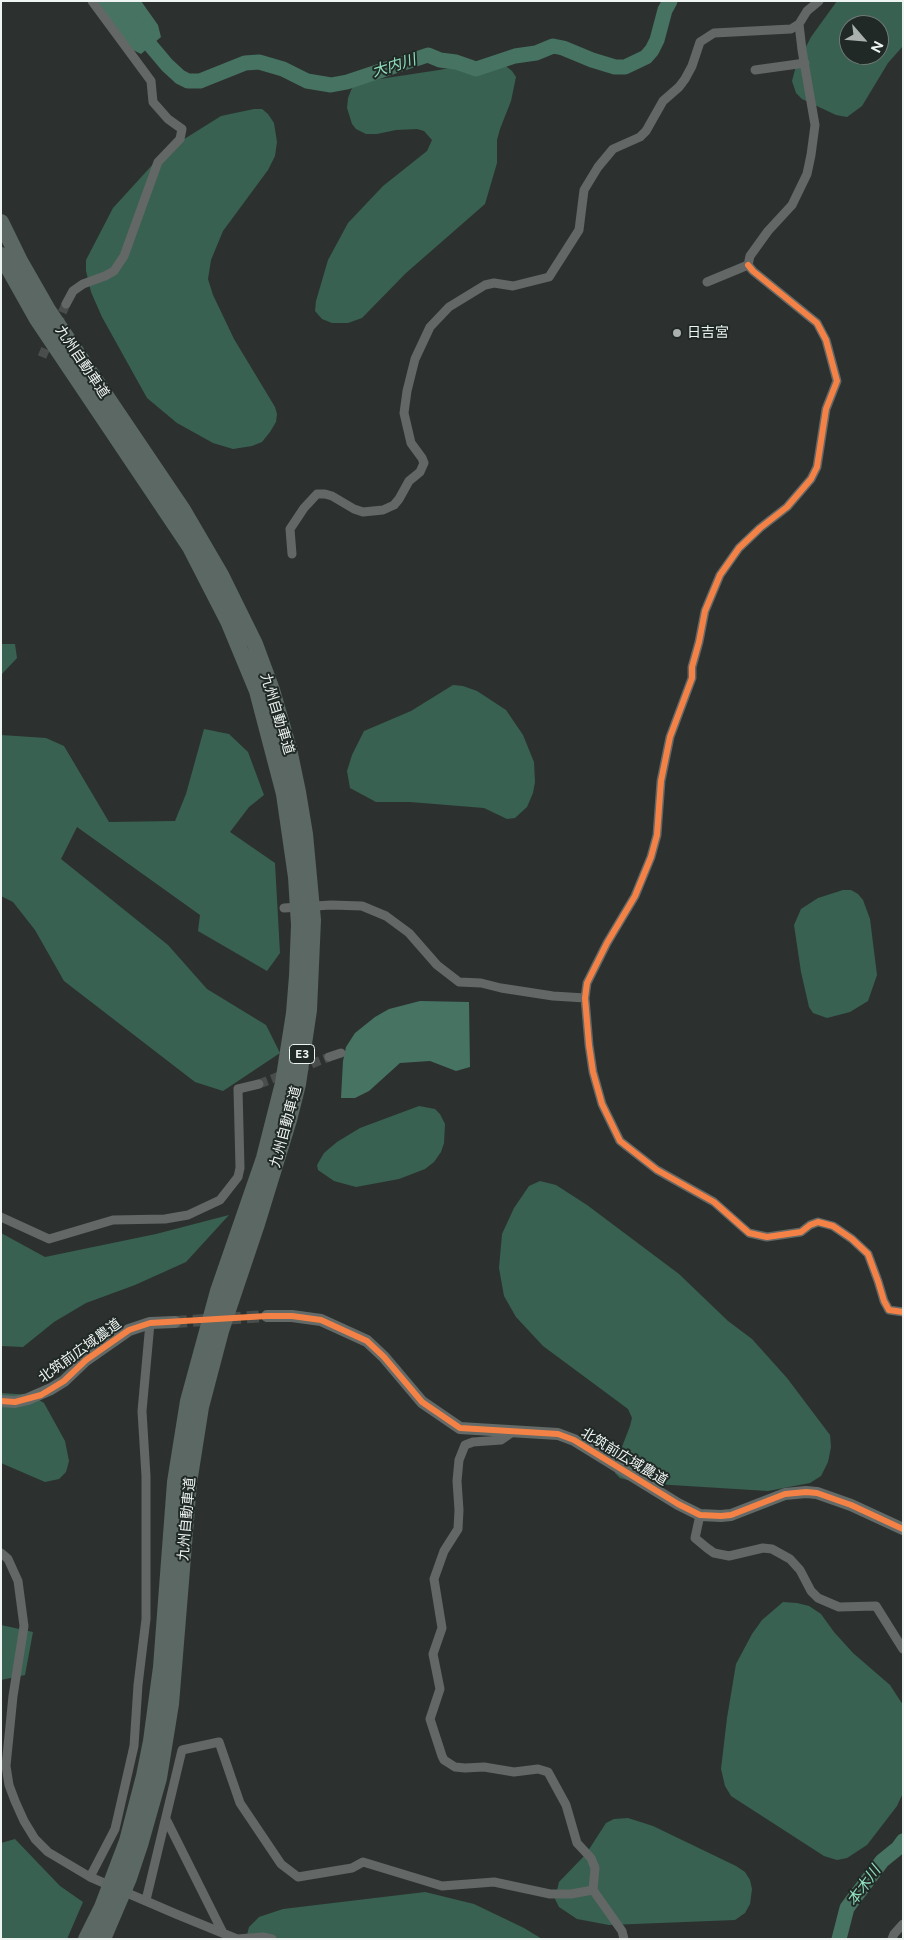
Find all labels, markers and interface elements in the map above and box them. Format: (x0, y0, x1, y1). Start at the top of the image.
north arrow (839, 15, 889, 65)
text: N (867, 38, 887, 55)
water label: 大内川 (370, 51, 418, 81)
street label: 九州自動車道 (52, 322, 112, 402)
place label: 日吉宮 (687, 325, 729, 341)
marker: 日吉宮 (671, 327, 683, 339)
street label: 九州自動車道 (257, 671, 297, 757)
road number: E3 (290, 1044, 314, 1064)
street label: 九州自動車道 (267, 1084, 305, 1170)
street label: 北筑前広域農道 (35, 1315, 125, 1387)
street label: 北筑前広域農道 (578, 1425, 670, 1489)
street label: 九州自動車道 (175, 1476, 199, 1562)
water label: 本木川 (843, 1863, 885, 1909)

